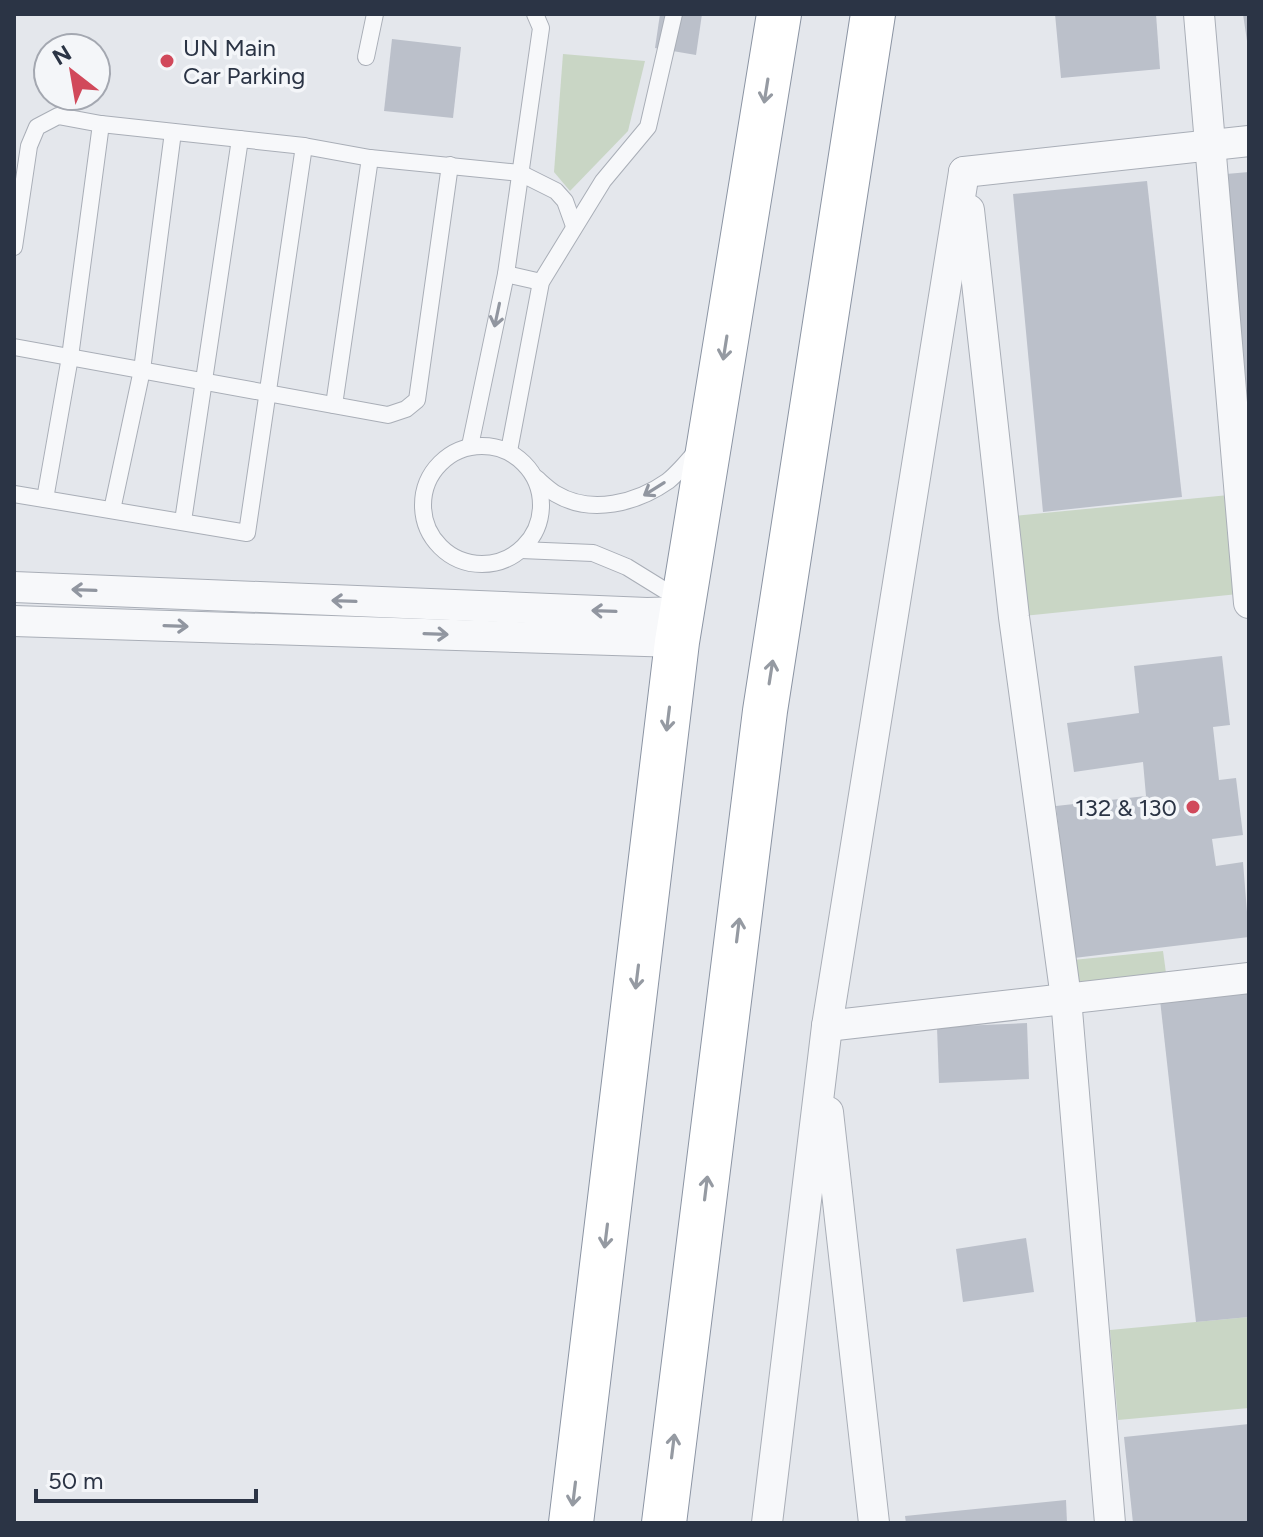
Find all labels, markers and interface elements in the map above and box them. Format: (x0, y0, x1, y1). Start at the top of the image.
north arrow (32, 32, 112, 112)
place label: UN Main Car Parking (183, 33, 305, 90)
text: N (48, 39, 76, 71)
marker: UN Main Car Parking (158, 52, 176, 70)
one-way arrow (758, 78, 773, 103)
one-way arrow (489, 302, 504, 328)
one-way arrow (717, 334, 732, 360)
one-way arrow (643, 481, 665, 498)
one-way arrow (71, 583, 98, 598)
one-way arrow (331, 593, 358, 608)
one-way arrow (591, 603, 618, 618)
one-way arrow (162, 619, 189, 634)
one-way arrow (422, 627, 449, 642)
one-way arrow (764, 660, 779, 685)
one-way arrow (660, 706, 675, 731)
place label: 132 & 130 (1075, 793, 1177, 822)
marker: 132 & 130 (1184, 798, 1202, 816)
one-way arrow (731, 918, 746, 943)
one-way arrow (629, 964, 644, 990)
one-way arrow (698, 1175, 713, 1202)
one-way arrow (598, 1222, 613, 1248)
one-way arrow (666, 1433, 681, 1459)
scale bar (36, 1453, 256, 1503)
text: 50 m (48, 1466, 104, 1495)
one-way arrow (567, 1480, 582, 1507)

